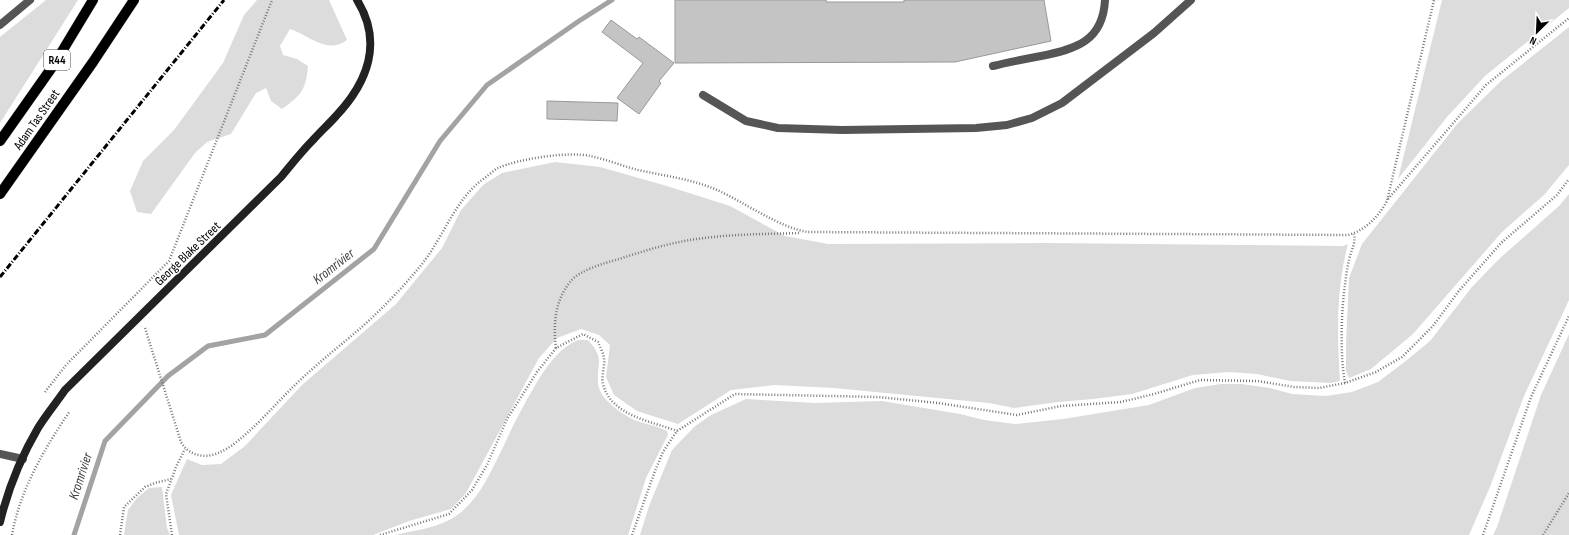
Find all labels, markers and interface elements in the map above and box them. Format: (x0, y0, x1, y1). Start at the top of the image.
north arrow (1517, 12, 1557, 52)
text: N (1528, 33, 1538, 48)
road number: R44 (44, 50, 70, 70)
street label: Adam Tas Street (10, 86, 63, 154)
street label: George Blake Street (151, 218, 224, 289)
water label: Kromrivier (309, 244, 358, 288)
water label: Kromrivier (65, 450, 96, 502)

